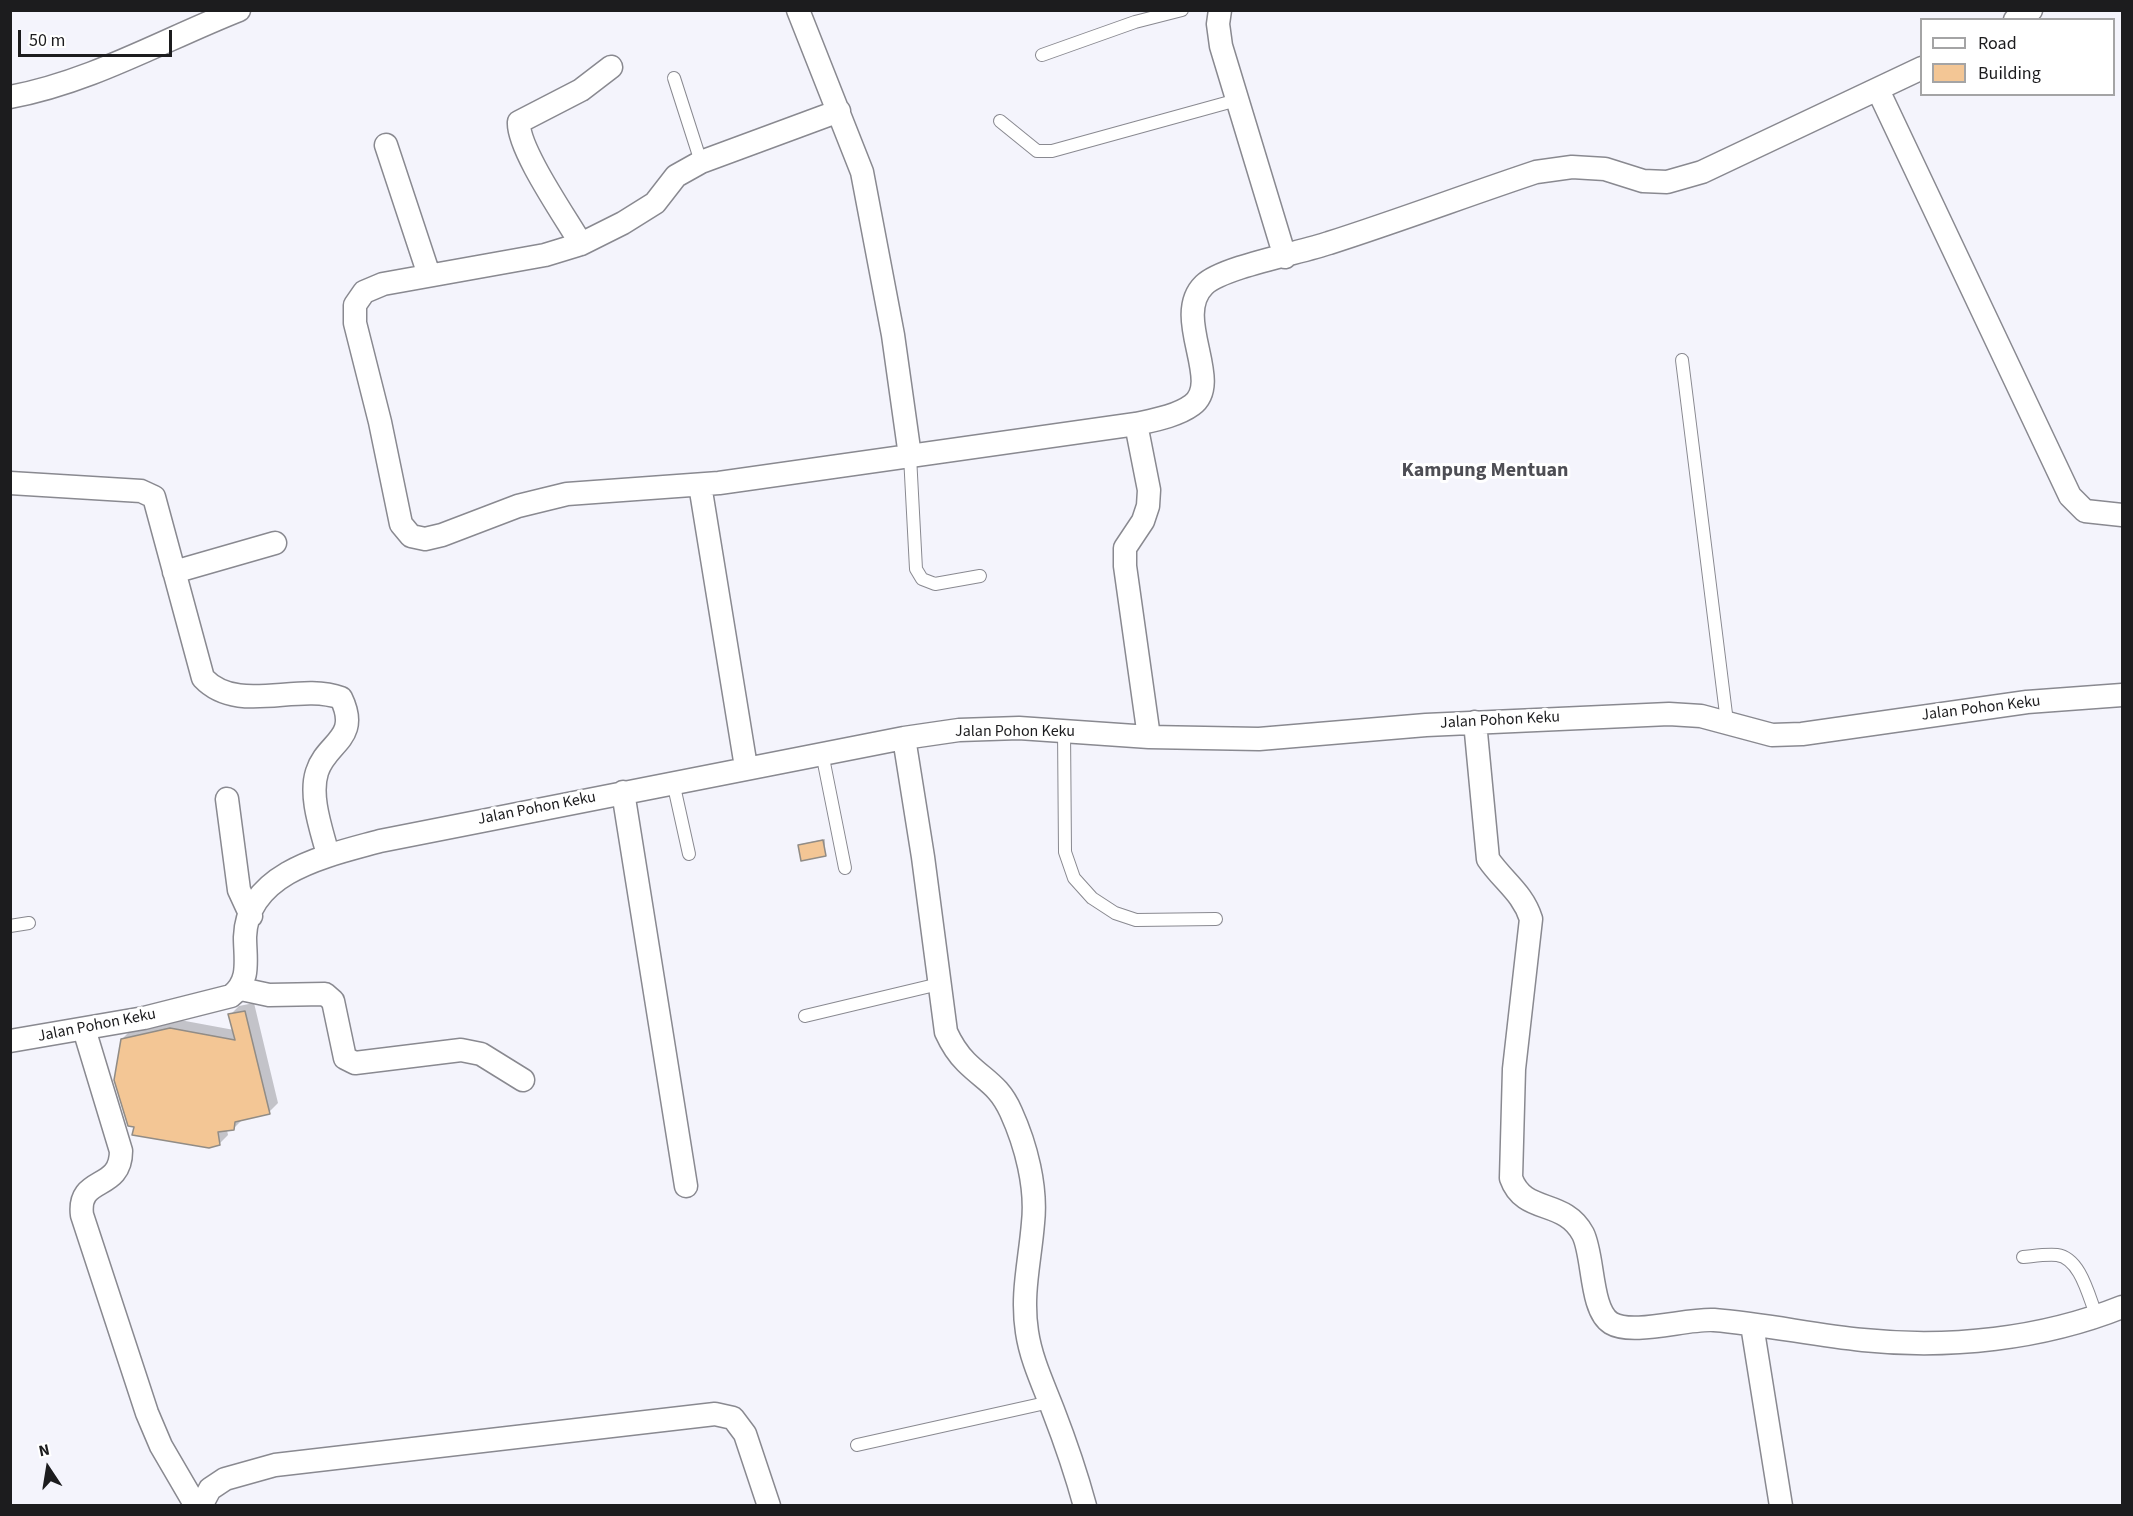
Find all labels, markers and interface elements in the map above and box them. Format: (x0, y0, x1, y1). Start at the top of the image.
scale bar (21, 18, 176, 56)
legend (1920, 18, 2115, 96)
text: 50 m (29, 28, 65, 53)
text: Road (1978, 31, 2017, 56)
text: Building (1978, 61, 2041, 86)
district label: Kampung Mentuan (1402, 460, 1568, 484)
street label: Jalan Pohon Keku (1920, 692, 2042, 726)
street label: Jalan Pohon Keku (1440, 708, 1560, 734)
street label: Jalan Pohon Keku (955, 722, 1075, 742)
street label: Jalan Pohon Keku (476, 788, 598, 830)
street label: Jalan Pohon Keku (36, 1005, 158, 1047)
north arrow (18, 1438, 78, 1498)
text: N (37, 1439, 52, 1462)

